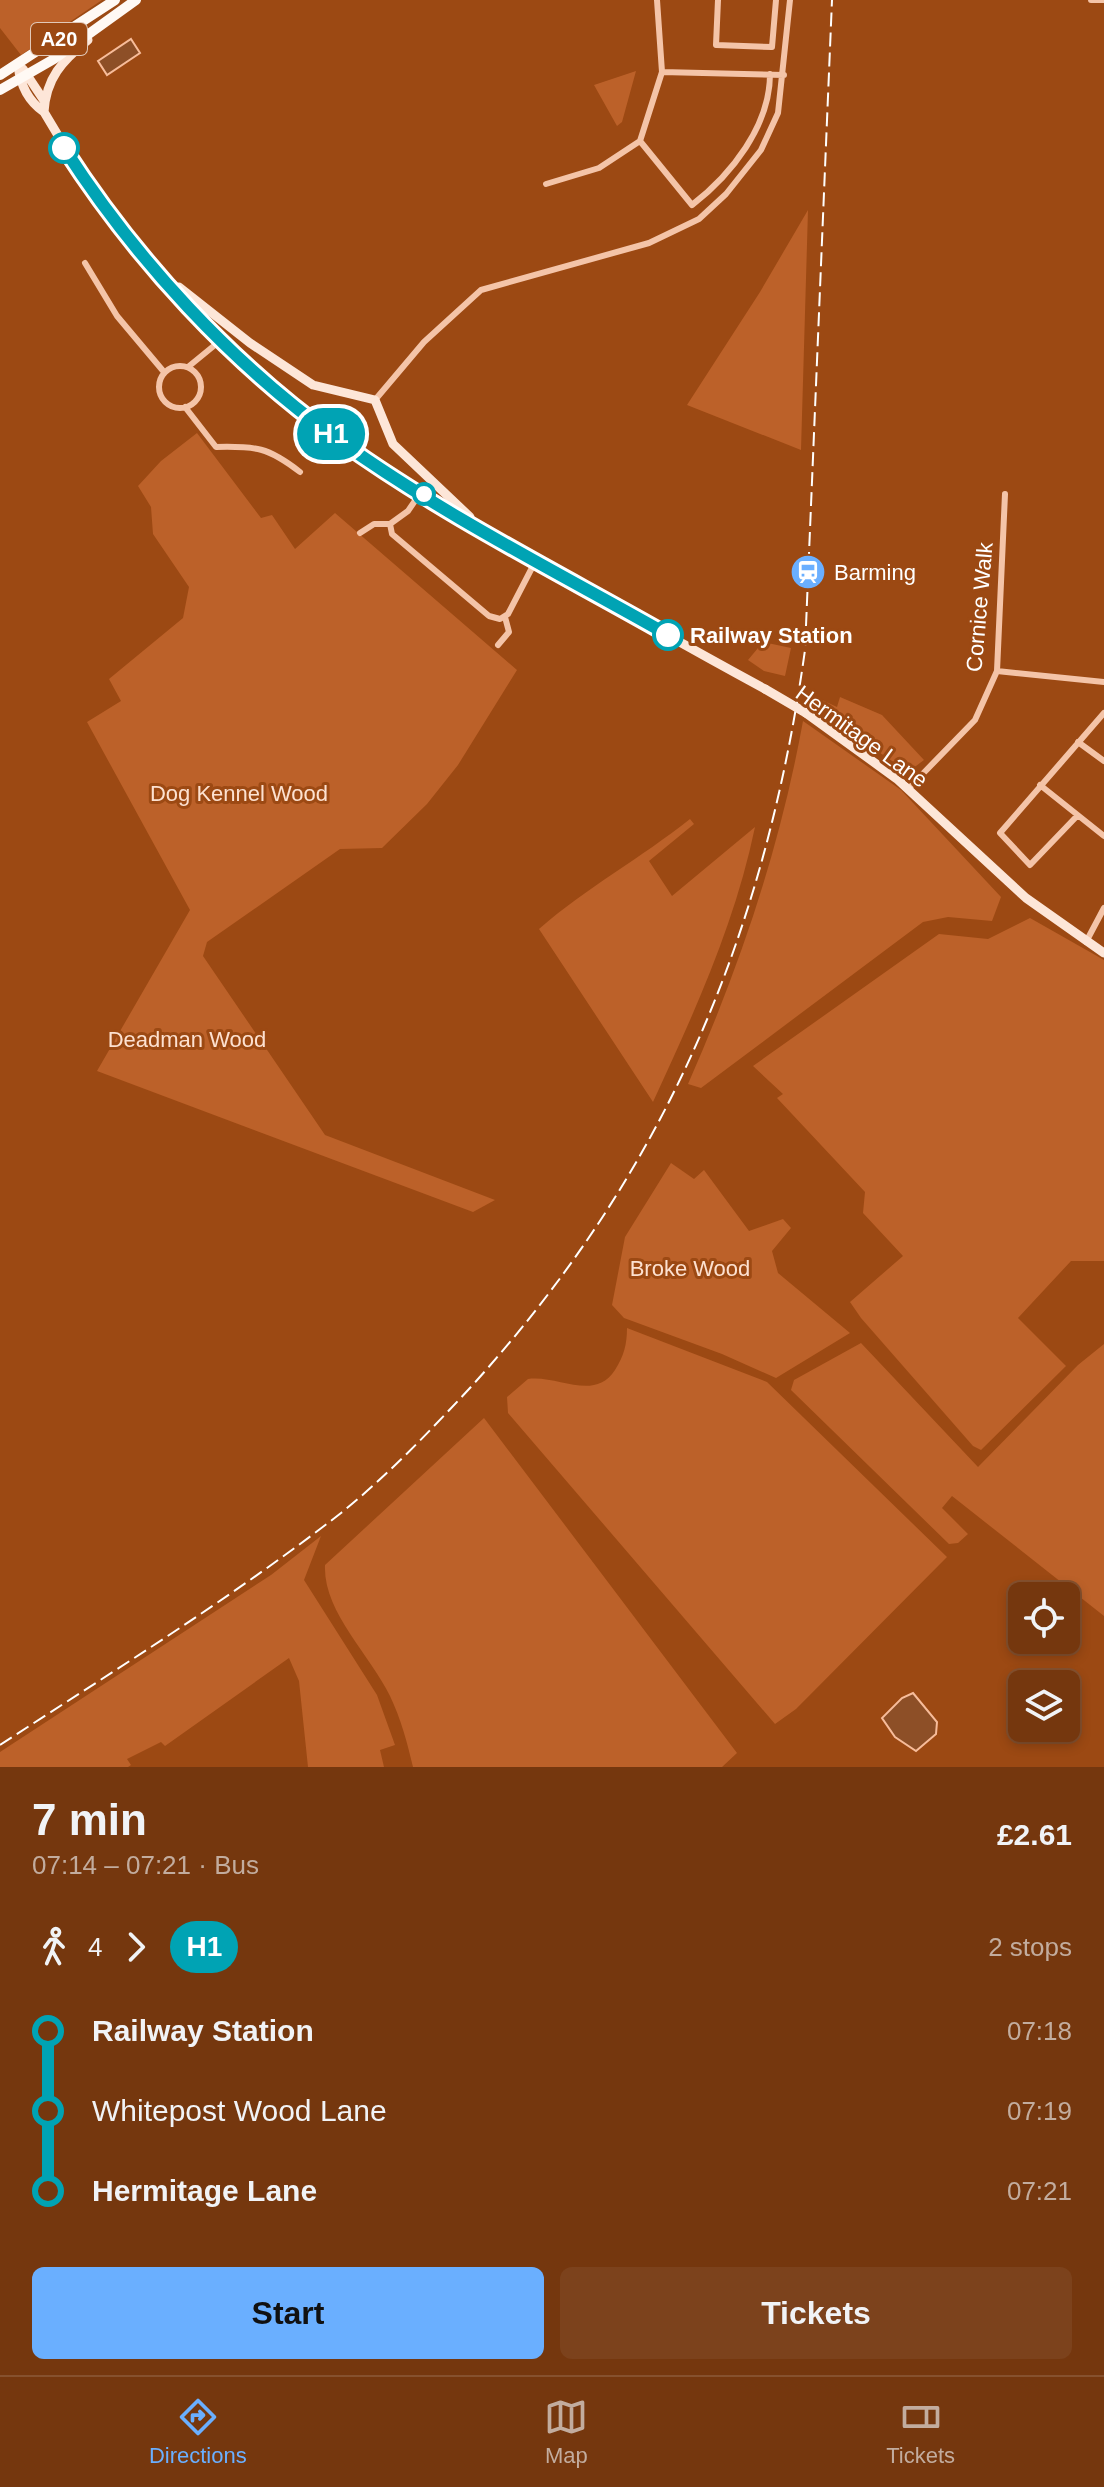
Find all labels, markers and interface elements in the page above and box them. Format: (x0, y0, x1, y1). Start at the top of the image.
road number: A20 (31, 23, 87, 55)
unlabelled marker (49, 133, 79, 163)
line badge: H1 (295, 408, 367, 460)
text: H1 (313, 418, 349, 449)
unlabelled marker (413, 483, 435, 505)
street label: Cornice Walk (961, 540, 998, 673)
station icon: Barming (789, 553, 827, 591)
place label: Barming (834, 560, 916, 585)
marker: Railway Station (653, 620, 683, 650)
place label: Railway Station (690, 623, 853, 648)
street label: Hermitage Lane (791, 680, 932, 793)
park label: Dog Kennel Wood (150, 781, 328, 806)
park label: Deadman Wood (108, 1027, 266, 1052)
park label: Broke Wood (630, 1256, 750, 1281)
map controls (1008, 1582, 1080, 1742)
button: locate (1008, 1582, 1080, 1654)
button: layers (1008, 1670, 1080, 1742)
text: 7 min (32, 1795, 147, 1844)
text: £2.61 (997, 1818, 1072, 1851)
text: 07:14 – 07:21 · Bus (32, 1850, 259, 1880)
icon: walk (32, 1925, 76, 1969)
icon: forward (114, 1925, 158, 1969)
text: H1 (186, 1931, 222, 1962)
text: 4 (88, 1932, 102, 1962)
text: 2 stops (988, 1932, 1072, 1962)
text: Railway Station (92, 2014, 314, 2047)
text: 07:18 (1007, 2016, 1072, 2046)
text: Whitepost Wood Lane (92, 2094, 387, 2127)
text: 07:19 (1007, 2096, 1072, 2126)
text: Hermitage Lane (92, 2174, 317, 2207)
text: 07:21 (1007, 2176, 1072, 2206)
button: Start (32, 2267, 544, 2359)
button: Tickets (560, 2267, 1072, 2359)
tab: Directions (149, 2395, 247, 2469)
tab: Map (544, 2395, 588, 2469)
tab: Tickets (886, 2395, 955, 2469)

